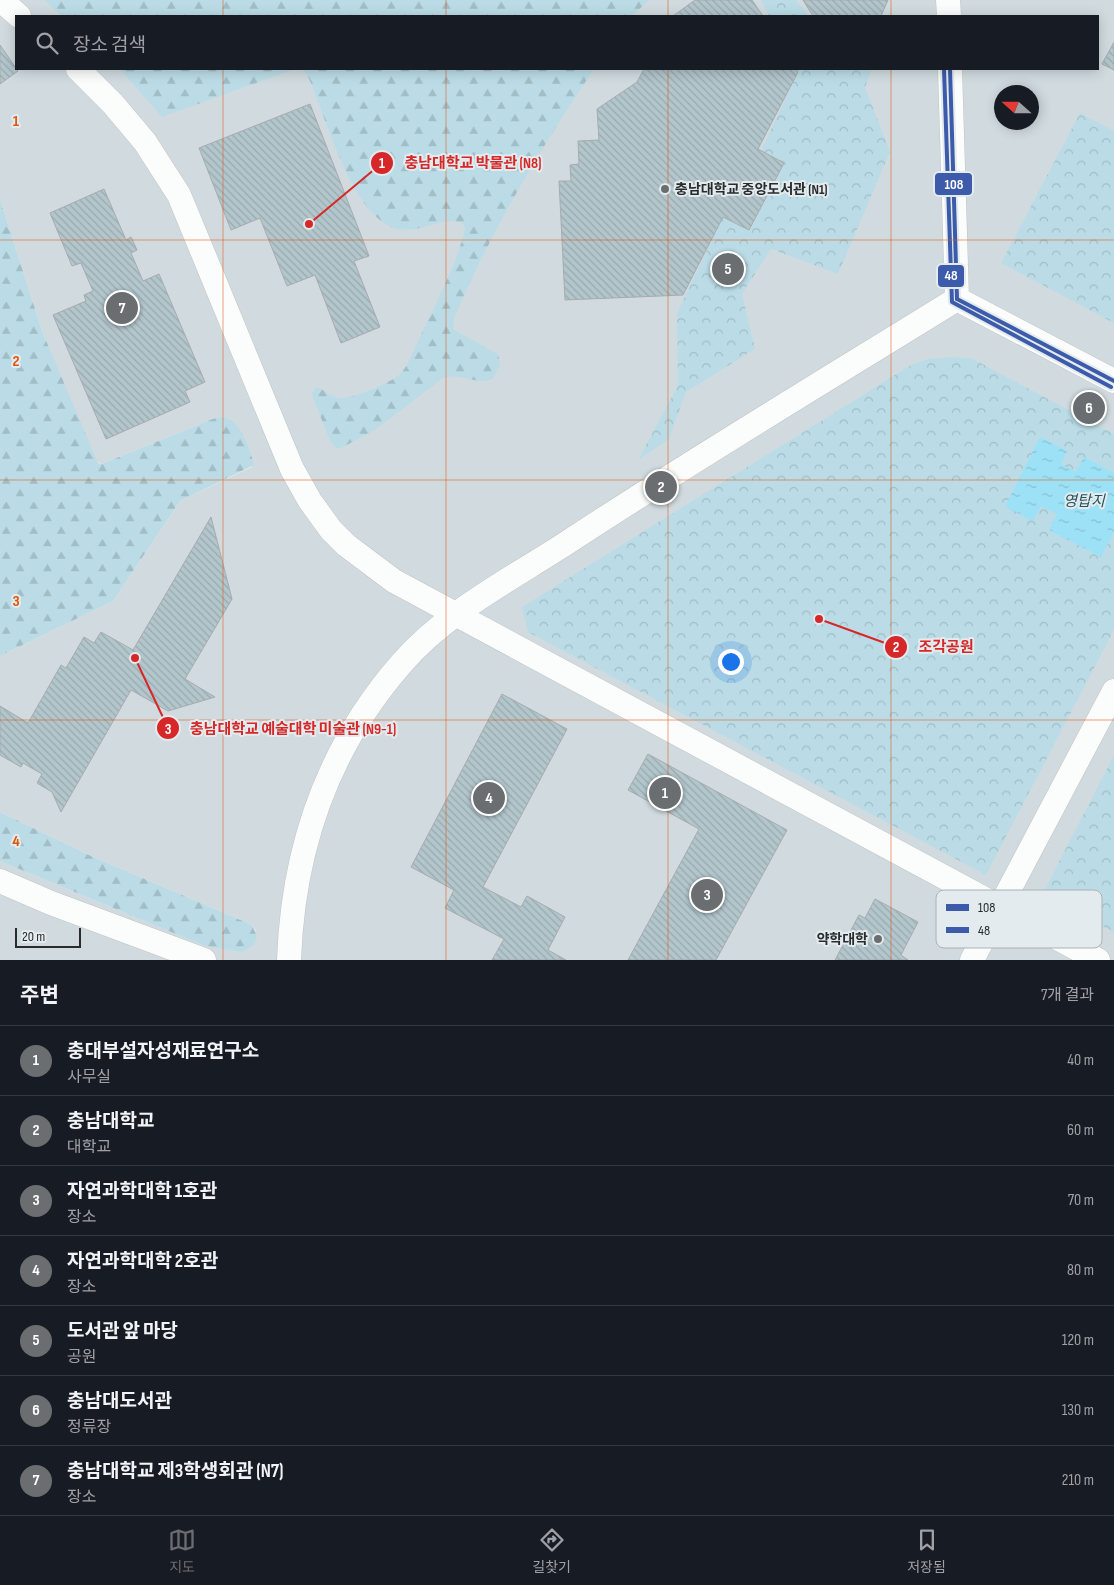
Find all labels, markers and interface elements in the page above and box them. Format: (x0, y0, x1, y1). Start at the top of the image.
search box (15, 15, 1099, 70)
icon: search (33, 29, 61, 57)
text: 장소 검색 (73, 34, 146, 57)
north arrow (994, 85, 1039, 130)
text: 1 (13, 112, 20, 131)
callout: 충남대학교 박물관 (N8) (370, 148, 552, 178)
text: 1 (379, 154, 385, 173)
text: 충남대학교 박물관 (N8) (404, 154, 542, 173)
line badge: 108 (934, 172, 973, 196)
text: 108 (945, 176, 964, 193)
place label: 충남대학교 중앙도서관 (N1) (675, 181, 828, 198)
marker: 충남대학교 중앙도서관 (N1) (659, 183, 671, 195)
pin: 5 (712, 250, 744, 288)
line badge: 48 (937, 264, 965, 288)
text: 48 (944, 267, 958, 284)
pin: 7 (106, 289, 138, 327)
text: 2 (12, 352, 20, 371)
pin: 6 (1073, 389, 1105, 427)
pin: 2 (645, 468, 677, 506)
water label: 영탑지 (1063, 492, 1106, 511)
text: 3 (12, 592, 20, 611)
callout: 조각공원 (883, 632, 983, 662)
text: 2 (893, 638, 899, 657)
text: 조각공원 (918, 638, 974, 657)
your location (718, 649, 744, 675)
callout: 충남대학교 예술대학 미술관 (N9-1) (155, 713, 406, 743)
text: 3 (165, 720, 172, 739)
text: 충남대학교 예술대학 미술관 (N9-1) (190, 720, 396, 739)
pin: 1 (649, 774, 681, 812)
pin: 4 (473, 779, 505, 817)
text: 4 (12, 832, 20, 851)
pin: 3 (691, 876, 723, 914)
legend (936, 890, 1102, 948)
text: 108 (978, 899, 995, 916)
text: 48 (978, 922, 990, 939)
scale bar (15, 925, 81, 948)
text: 20 m (22, 928, 45, 945)
place label: 약학대학 (816, 931, 868, 948)
marker: 약학대학 (872, 933, 884, 945)
text: 주변 (20, 983, 59, 1008)
text: 7개 결과 (1041, 986, 1094, 1005)
text: 충대부설자성재료연구소 (67, 1040, 259, 1063)
text: 1 (33, 1051, 39, 1070)
text: 40 m (1067, 1051, 1094, 1070)
text: 사무실 (67, 1068, 111, 1087)
text: 충남대학교 (67, 1110, 154, 1133)
text: 2 (32, 1121, 40, 1140)
text: 60 m (1067, 1121, 1094, 1140)
text: 대학교 (67, 1138, 111, 1157)
text: 자연과학대학 1호관 (67, 1180, 217, 1203)
text: 3 (32, 1191, 40, 1210)
text: 70 m (1068, 1191, 1094, 1210)
text: 장소 (67, 1208, 96, 1227)
text: 자연과학대학 2호관 (67, 1250, 218, 1273)
text: 4 (32, 1261, 40, 1280)
text: 80 m (1067, 1261, 1094, 1280)
text: 장소 (67, 1278, 96, 1297)
text: 도서관 앞 마당 (67, 1320, 178, 1343)
text: 5 (32, 1331, 40, 1350)
text: 120 m (1062, 1331, 1094, 1350)
text: 공원 (67, 1348, 96, 1367)
text: 충남대도서관 (67, 1390, 172, 1413)
text: 6 (32, 1401, 40, 1420)
text: 130 m (1062, 1401, 1094, 1420)
text: 정류장 (67, 1418, 111, 1437)
text: 충남대학교 제3학생회관 (N7) (67, 1460, 283, 1483)
text: 7 (33, 1471, 39, 1490)
text: 210 m (1062, 1471, 1094, 1490)
text: 장소 (67, 1488, 96, 1507)
tab: 지도 (168, 1526, 196, 1576)
tab: 길찾기 (532, 1526, 571, 1576)
tab: 저장됨 (907, 1526, 946, 1576)

